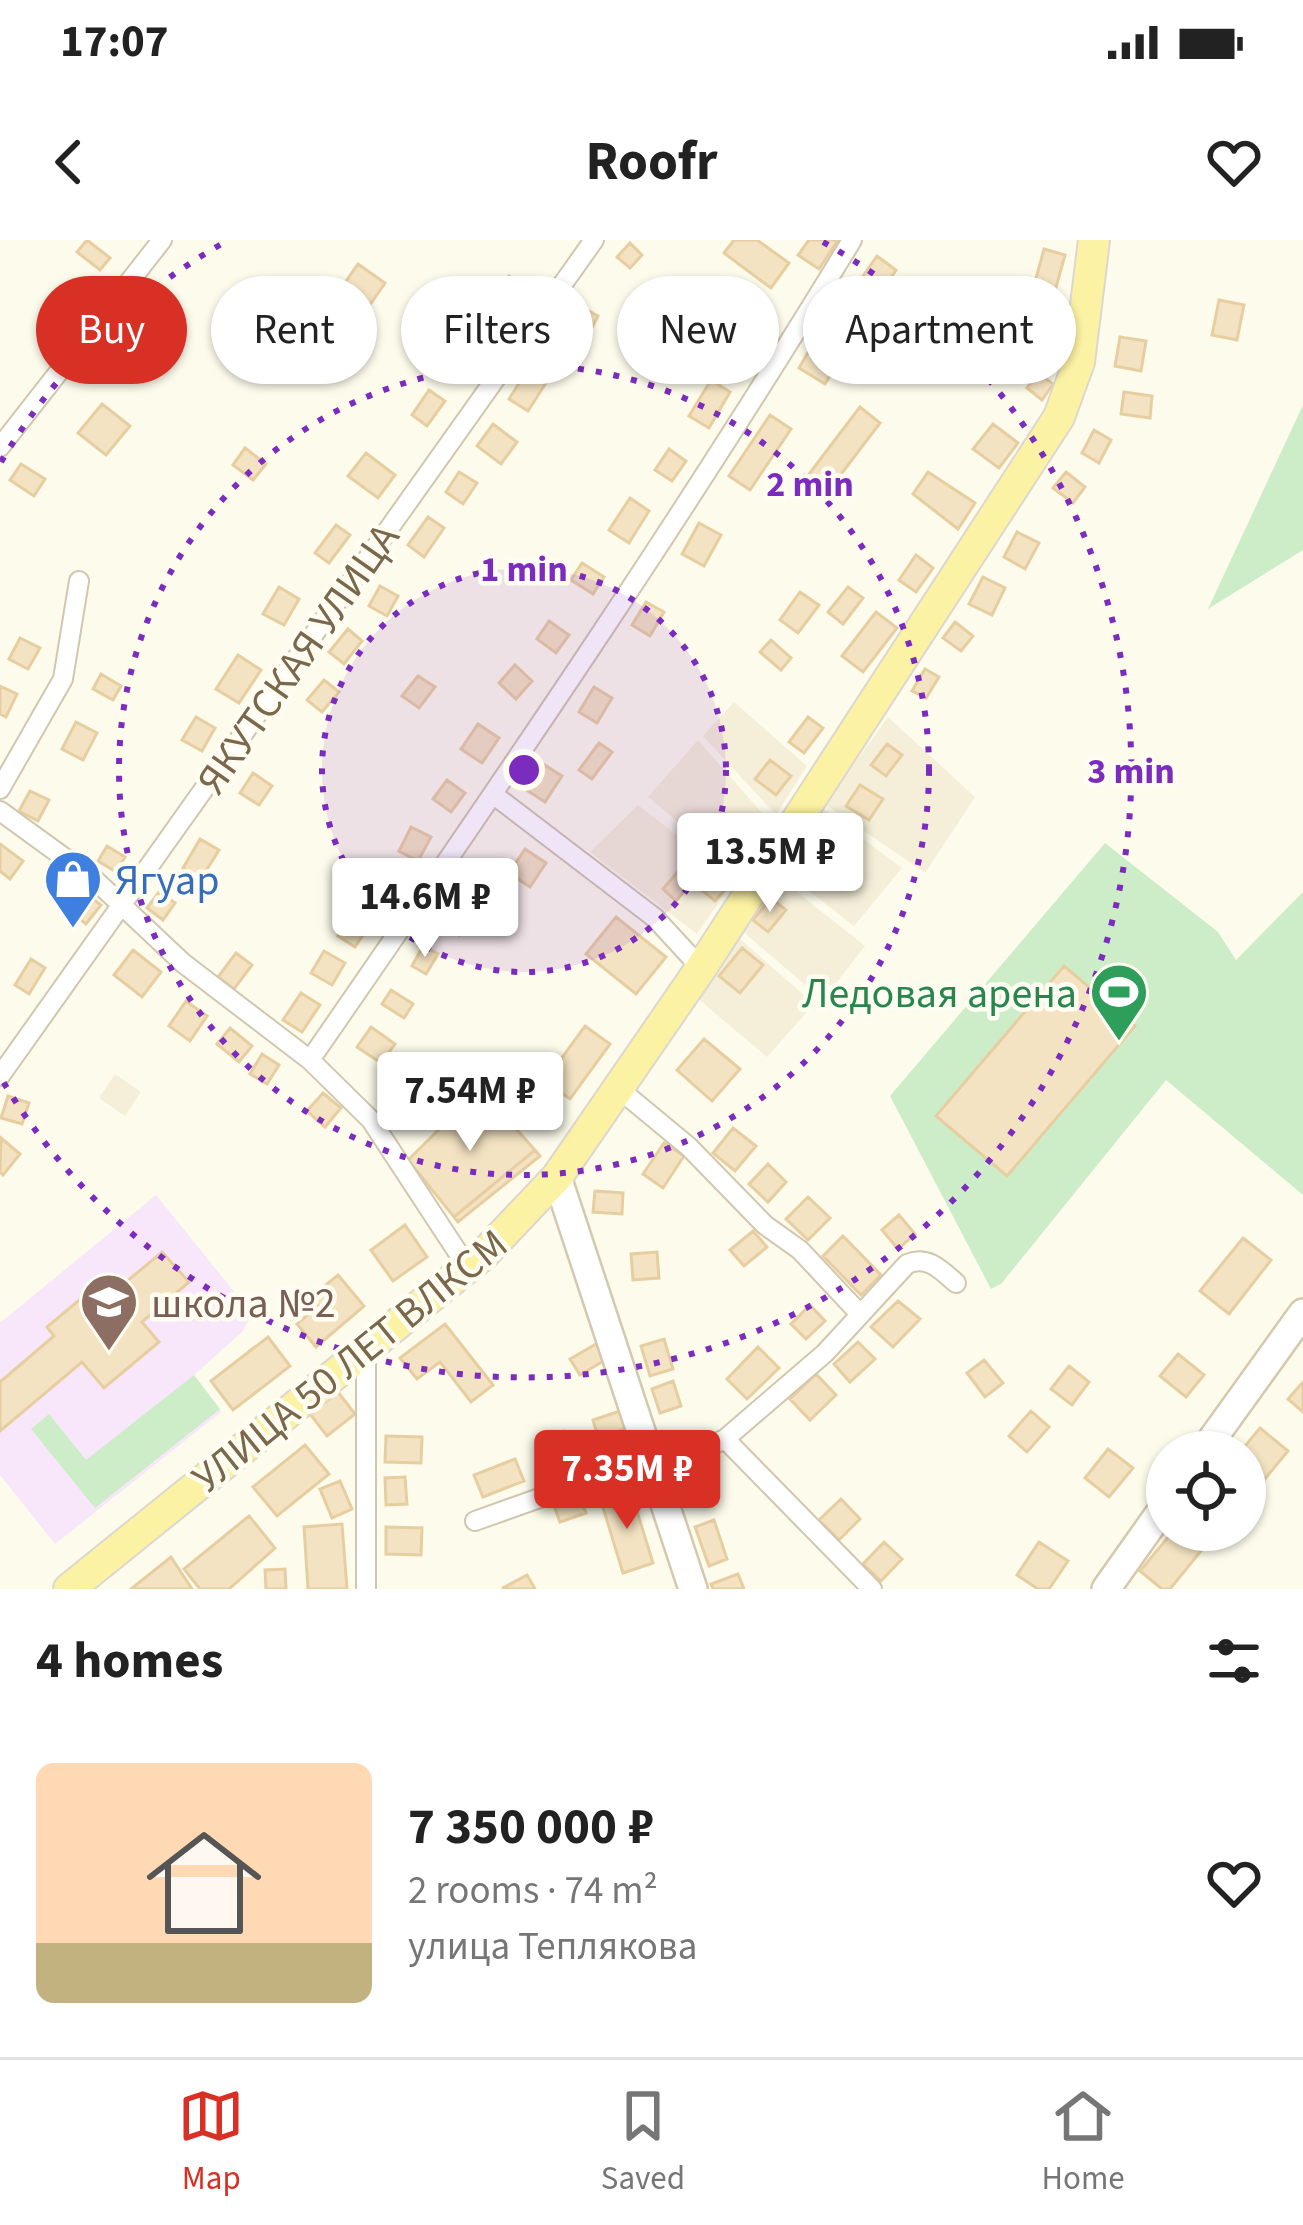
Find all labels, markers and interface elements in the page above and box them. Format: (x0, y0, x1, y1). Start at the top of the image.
text: 17:07 (60, 10, 169, 74)
text: Roofr (585, 124, 718, 201)
icon: back (36, 129, 102, 195)
icon: heart (1201, 129, 1267, 195)
chip: Buy (36, 276, 187, 384)
chip: Rent (211, 276, 377, 384)
chip: Filters (401, 276, 593, 384)
chip: New (617, 276, 779, 384)
chip: Apartment (803, 276, 1076, 384)
text: 2 min (766, 459, 854, 510)
street label: ЯКУТСКАЯ УЛИЦА (183, 511, 415, 807)
text: 1 min (480, 544, 568, 595)
text: 3 min (1087, 746, 1175, 797)
centre of rings (503, 749, 545, 791)
pin: 13.5M ₽ (659, 813, 881, 915)
text: 13.5M ₽ (704, 824, 836, 880)
shop icon: Ягуар (42, 848, 104, 930)
place label: Ягуар (115, 851, 220, 911)
pin: 14.6M ₽ (314, 858, 536, 960)
text: 14.6M ₽ (359, 869, 491, 925)
sports icon: Ледовая арена (1088, 961, 1150, 1043)
place label: Ледовая арена (802, 964, 1077, 1024)
pin: 7.54M ₽ (359, 1052, 581, 1154)
text: 7.54M ₽ (404, 1063, 536, 1119)
street label: УЛИЦА 50 ЛЕТ ВЛКСМ (180, 1215, 521, 1508)
school or university icon: школа №2 (78, 1271, 140, 1353)
place label: школа №2 (151, 1274, 336, 1334)
pin: 7.35M ₽ (516, 1430, 738, 1532)
map controls (1146, 1431, 1266, 1551)
button: locate (1146, 1431, 1266, 1551)
text: 7.35M ₽ (561, 1441, 693, 1497)
text: 4 homes (36, 1625, 223, 1697)
icon: filters (1201, 1628, 1267, 1694)
text: 7 350 000 ₽ (408, 1791, 654, 1863)
icon: home (132, 1811, 276, 1955)
icon: heart (1201, 1850, 1267, 1916)
text: 2 rooms · 74 m² (408, 1863, 658, 1919)
text: улица Теплякова (408, 1919, 697, 1975)
tab: Map (178, 2083, 244, 2202)
tab: Saved (601, 2083, 685, 2202)
tab: Home (1042, 2083, 1125, 2202)

